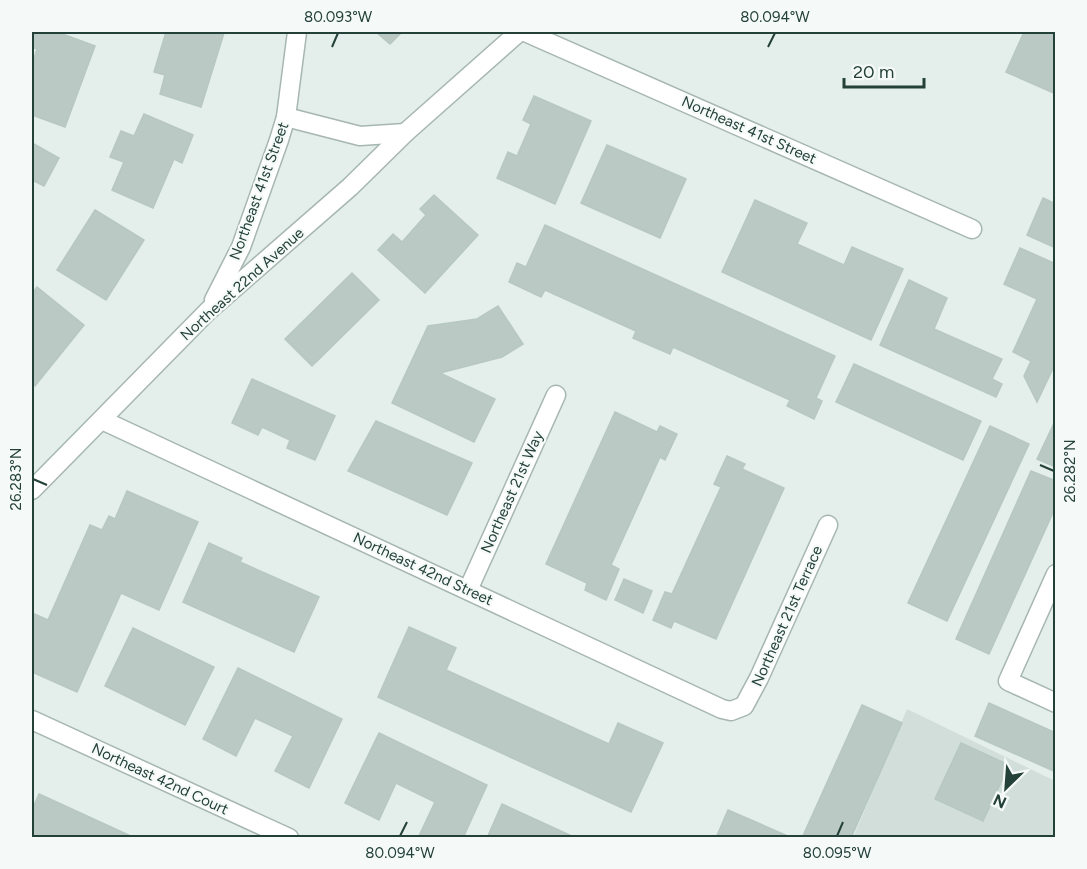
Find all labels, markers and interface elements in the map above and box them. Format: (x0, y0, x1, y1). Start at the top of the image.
text: 80.093°W (304, 8, 373, 26)
text: 80.094°W (740, 8, 810, 26)
scale bar (844, 51, 924, 89)
text: 20 m (853, 61, 894, 83)
street label: Northeast 41st Street (679, 92, 819, 168)
street label: Northeast 41st Street (226, 119, 292, 262)
street label: Northeast 22nd Avenue (177, 224, 307, 344)
street label: Northeast 21st Way (477, 428, 547, 556)
text: 26.282°N (1061, 439, 1079, 503)
text: 26.283°N (7, 448, 25, 510)
street label: Northeast 42nd Street (350, 529, 496, 609)
street label: Northeast 21st Terrace (748, 543, 826, 689)
street label: Northeast 42nd Court (89, 739, 232, 819)
north arrow (976, 758, 1036, 818)
text: N (990, 790, 1009, 812)
text: 80.094°W (365, 844, 435, 862)
text: 80.095°W (803, 844, 872, 862)

